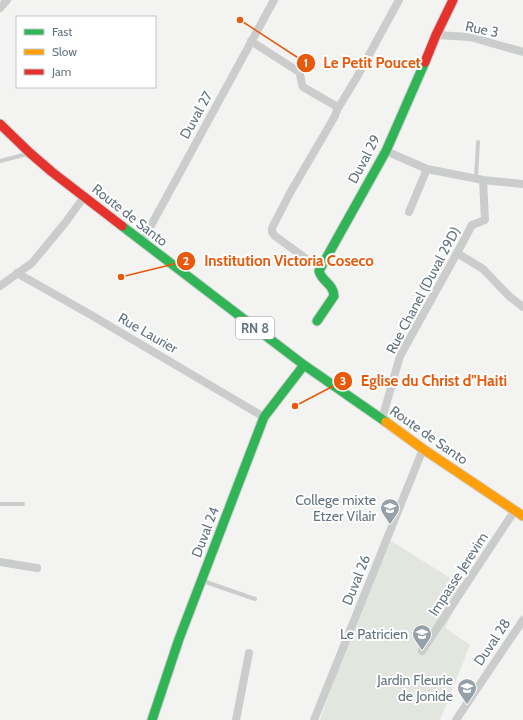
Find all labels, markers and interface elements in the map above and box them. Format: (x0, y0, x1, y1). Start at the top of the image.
legend (16, 16, 156, 88)
street label: Rue 3 (464, 17, 500, 41)
text: Fast (52, 24, 72, 39)
text: Slow (52, 44, 77, 59)
callout: Le Petit Poucet (296, 49, 429, 76)
text: Le Petit Poucet (323, 54, 421, 72)
text: 1 (304, 55, 308, 70)
text: Jam (51, 64, 71, 79)
street label: Duval 27 (176, 88, 216, 142)
street label: Duval 29 (344, 131, 384, 186)
street label: Route de Santo (88, 180, 172, 250)
street label: Rue Chanel (Duval 29D) (382, 223, 464, 357)
callout: Institution Victoria Coseco (176, 248, 382, 275)
text: Institution Victoria Coseco (204, 252, 374, 270)
text: 2 (183, 253, 189, 268)
street label: Rue Laurier (115, 309, 182, 358)
road number: RN 8 (236, 317, 274, 339)
callout: Eglise du Christ d"Haiti (333, 368, 515, 395)
text: Eglise du Christ d"Haiti (361, 372, 507, 390)
text: 3 (340, 373, 346, 388)
street label: Route de Santo (386, 401, 472, 469)
place label: College mixte Etzer Vilair (295, 491, 377, 525)
school or university icon: College mixte Etzer Vilair (379, 497, 401, 525)
street label: Duval 24 (187, 504, 223, 560)
street label: Impasse Jerevim (424, 529, 492, 619)
street label: Duval 26 (338, 552, 374, 608)
street label: Duval 28 (470, 615, 514, 669)
school or university icon: Le Patricien (411, 623, 433, 651)
place label: Le Patricien (340, 625, 408, 643)
place label: Jardin Fleurie de Jonide (376, 671, 453, 705)
school or university icon: Jardin Fleurie de Jonide (456, 677, 478, 705)

